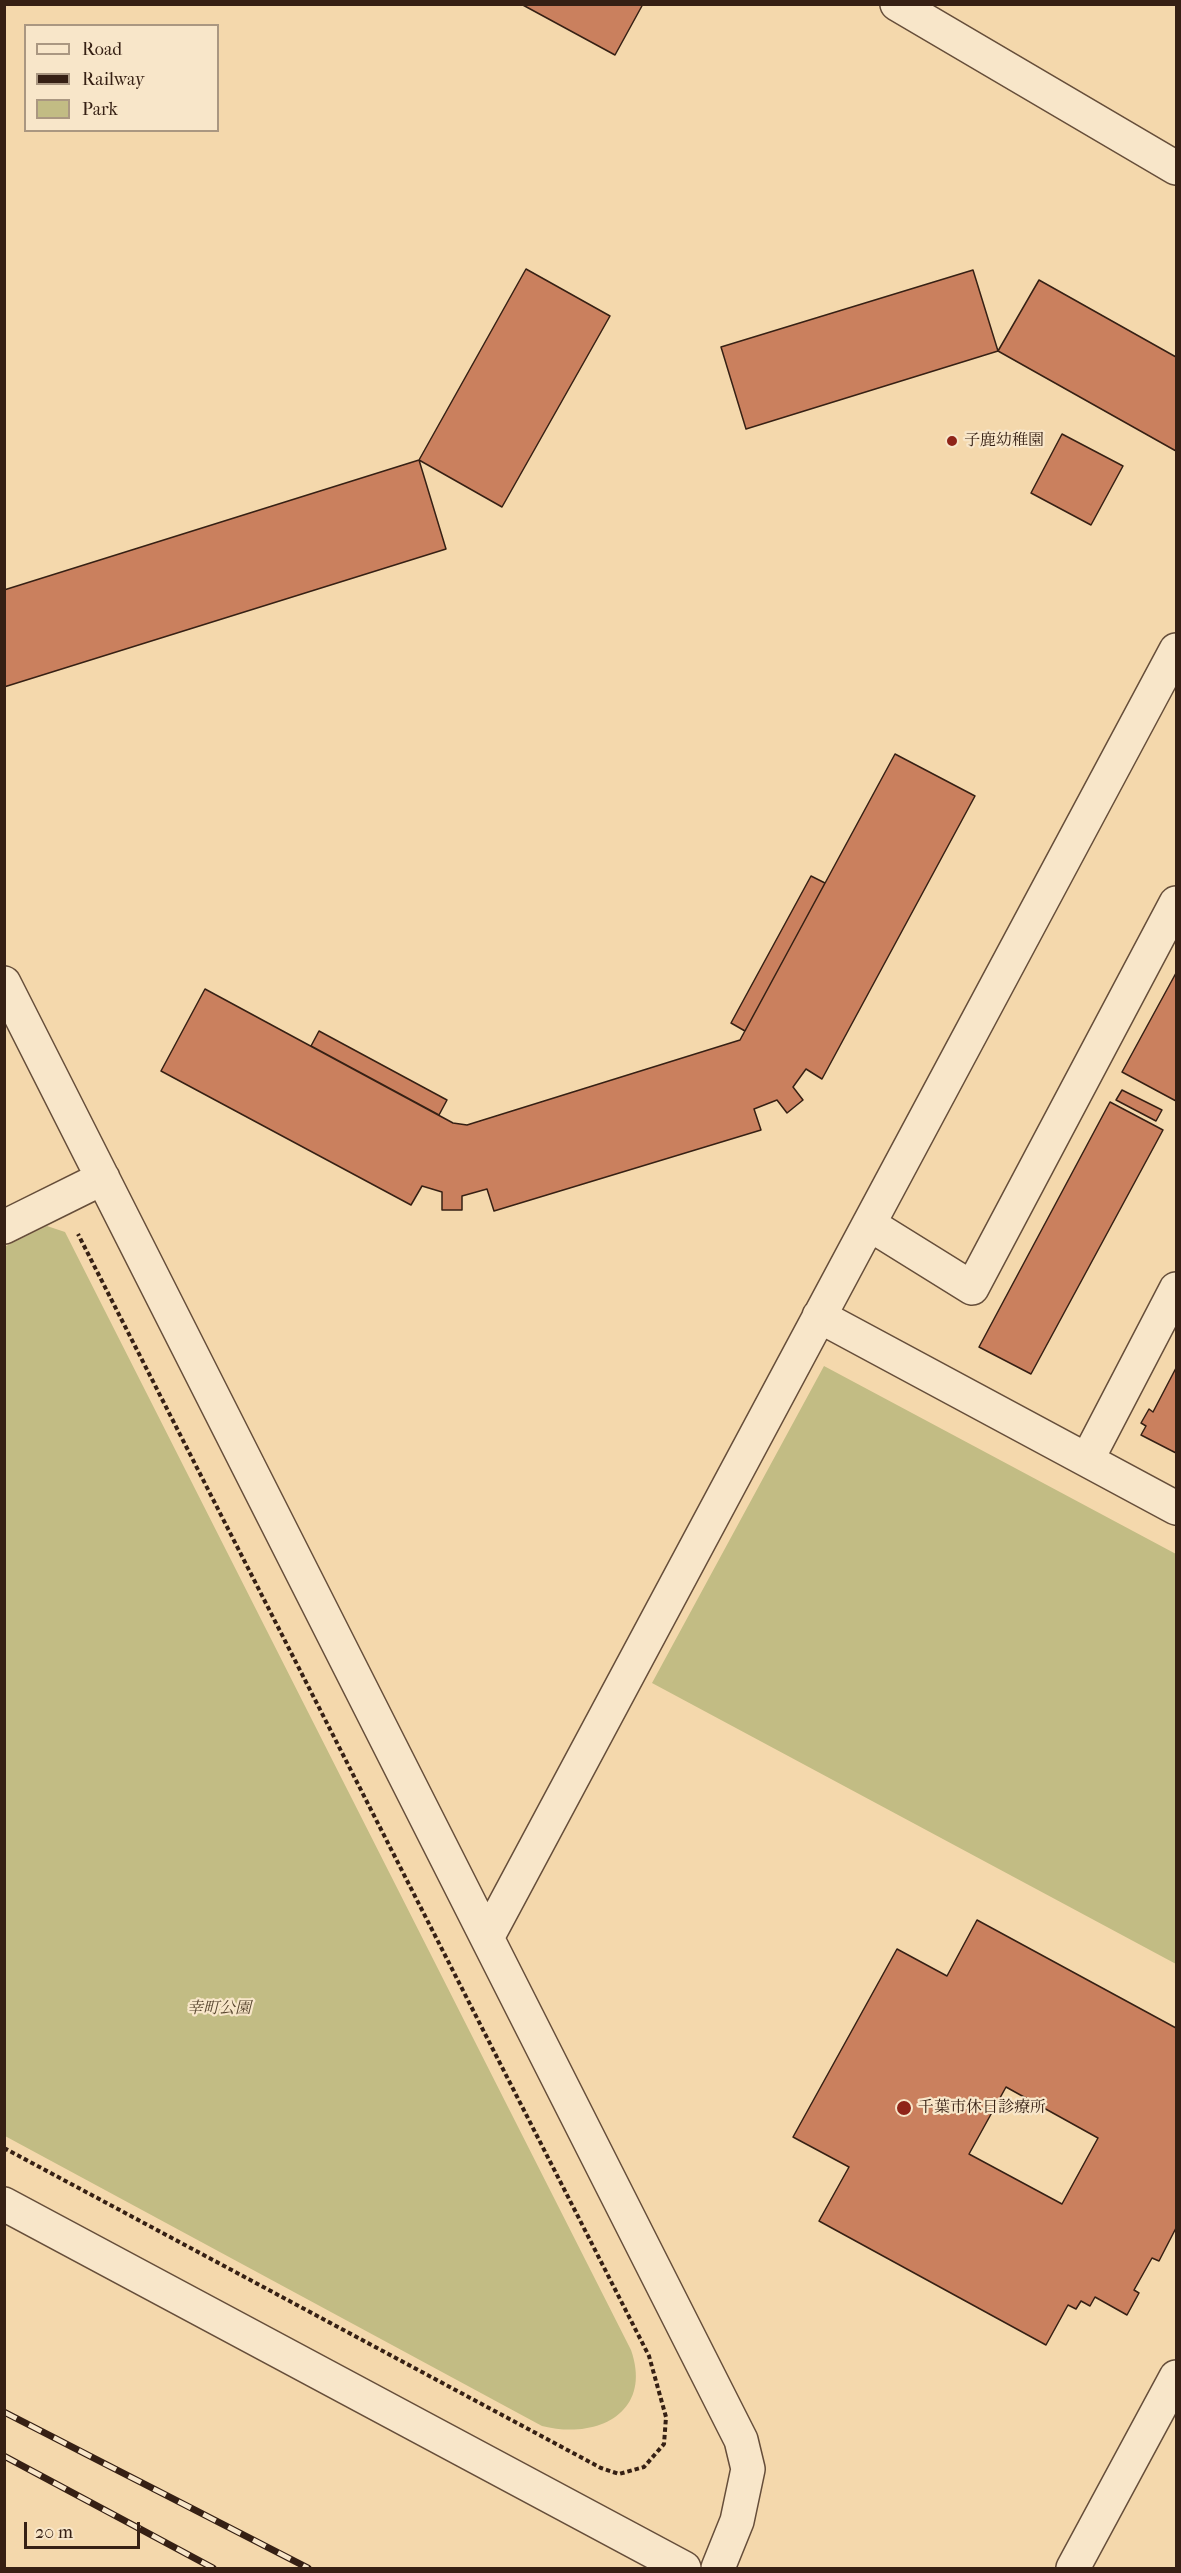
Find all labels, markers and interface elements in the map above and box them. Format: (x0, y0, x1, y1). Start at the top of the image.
legend (24, 24, 219, 132)
text: Road (82, 39, 122, 60)
text: Railway (82, 69, 145, 90)
text: Park (82, 99, 118, 120)
place label: 子鹿幼稚園 (964, 431, 1044, 451)
marker: 子鹿幼稚園 (945, 434, 959, 448)
park label: 幸町公園 (187, 1999, 251, 2019)
place label: 千葉市休日診療所 (918, 2098, 1046, 2118)
marker: 千葉市休日診療所 (895, 2099, 913, 2117)
scale bar (27, 2510, 142, 2548)
text: 20 m (35, 2522, 73, 2543)

